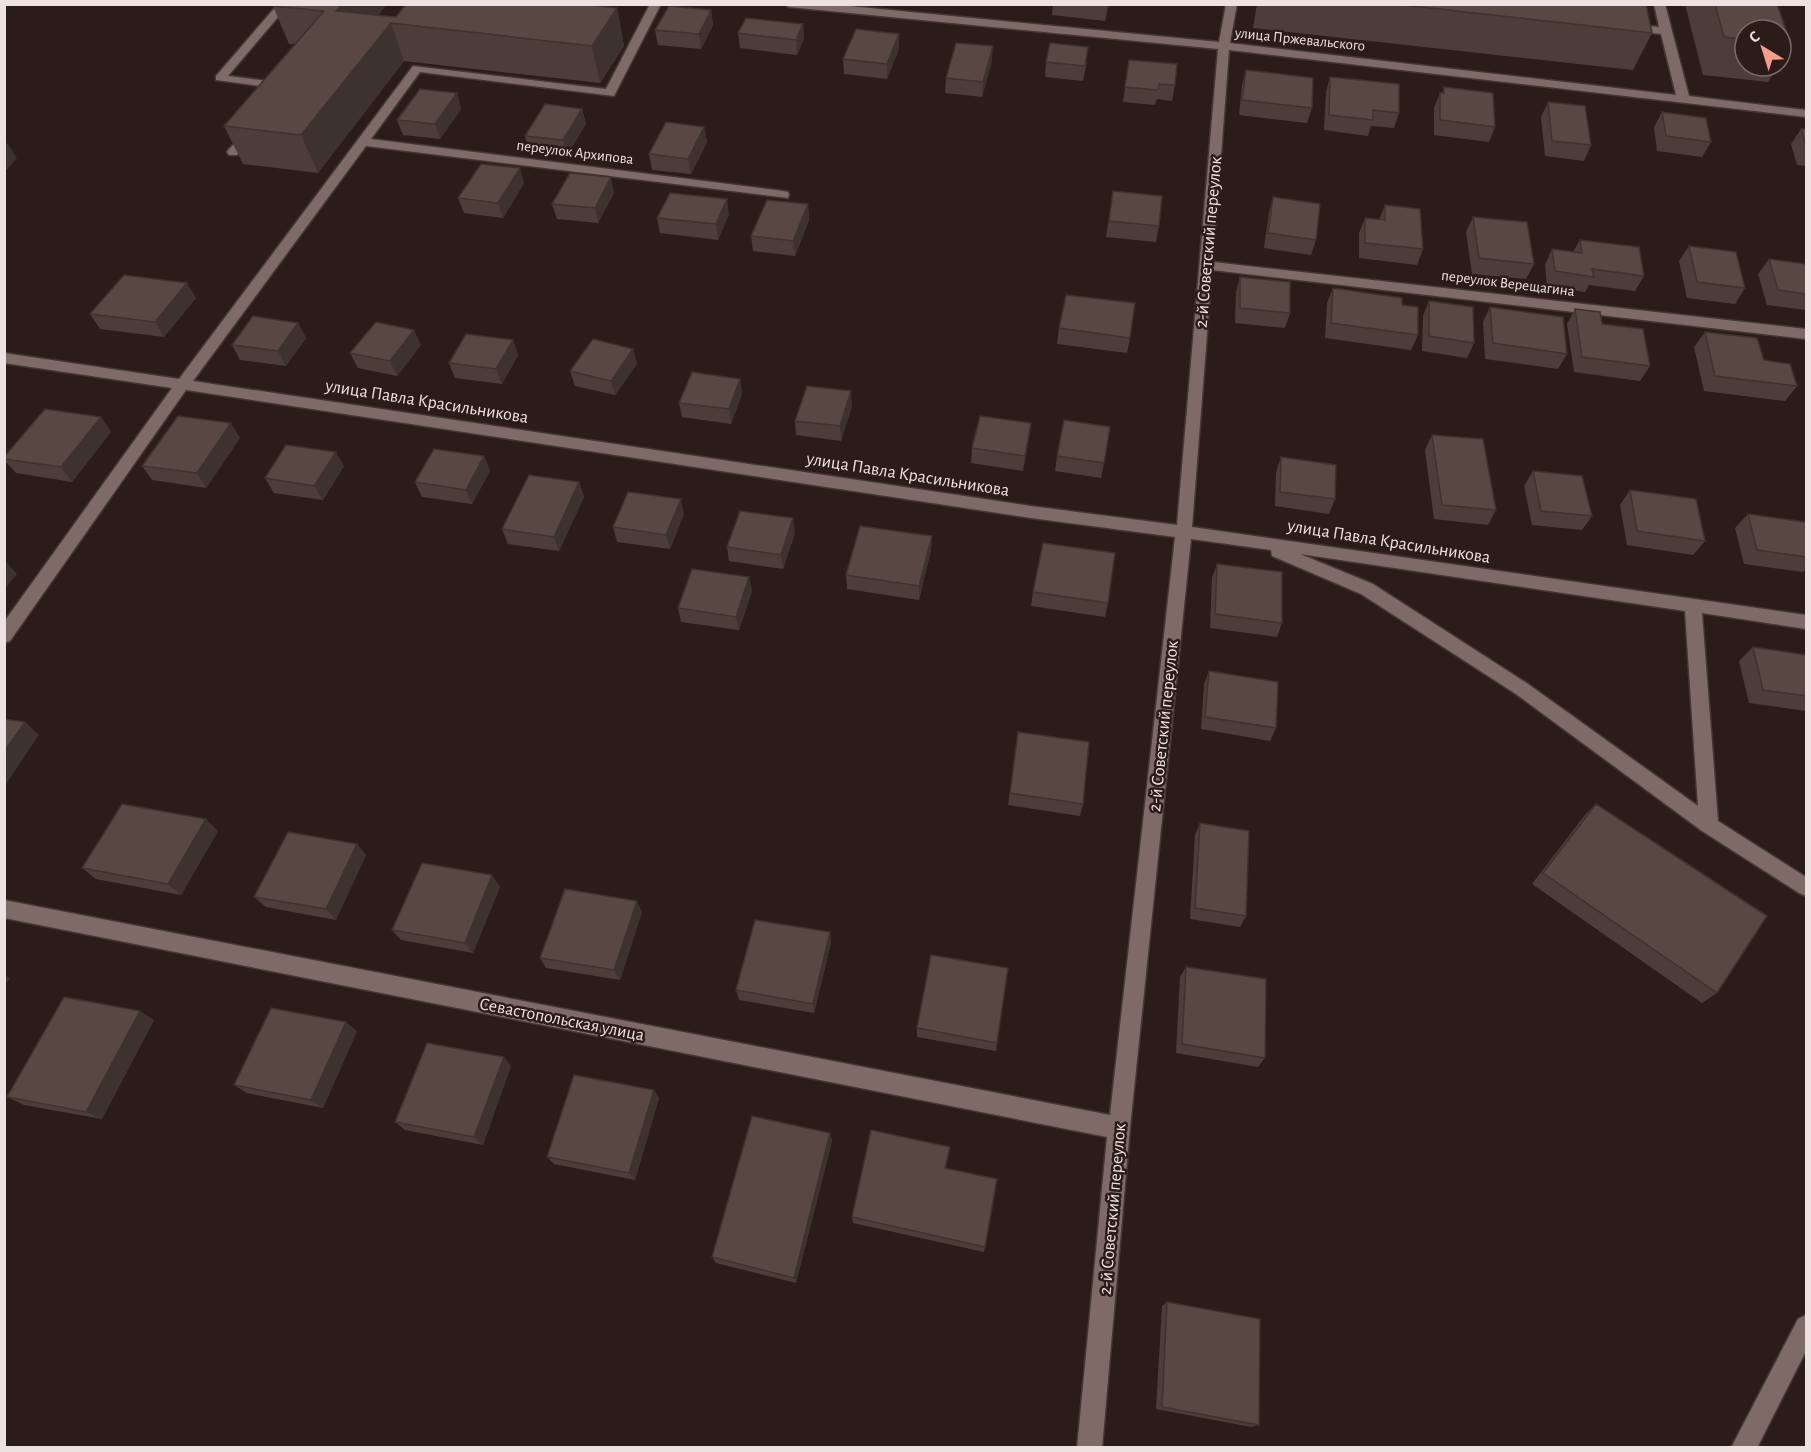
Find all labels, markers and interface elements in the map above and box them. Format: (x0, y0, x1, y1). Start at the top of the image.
north arrow (1733, 18, 1793, 78)
street label: улица Пржевальского (1233, 25, 1366, 54)
text: С (1746, 28, 1763, 46)
street label: переулок Архипова (516, 138, 634, 167)
street label: 2-й Советский переулок (1193, 155, 1226, 329)
street label: переулок Верещагина (1440, 268, 1576, 299)
street label: улица Павла Красильникова (323, 377, 530, 427)
street label: улица Павла Красильникова (804, 450, 1011, 500)
street label: улица Павла Красильникова (1285, 517, 1492, 567)
street label: 2-й Советский переулок (1146, 639, 1182, 813)
street label: Севастопольская улица (478, 995, 646, 1045)
street label: 2-й Советский переулок (1097, 1122, 1130, 1296)

